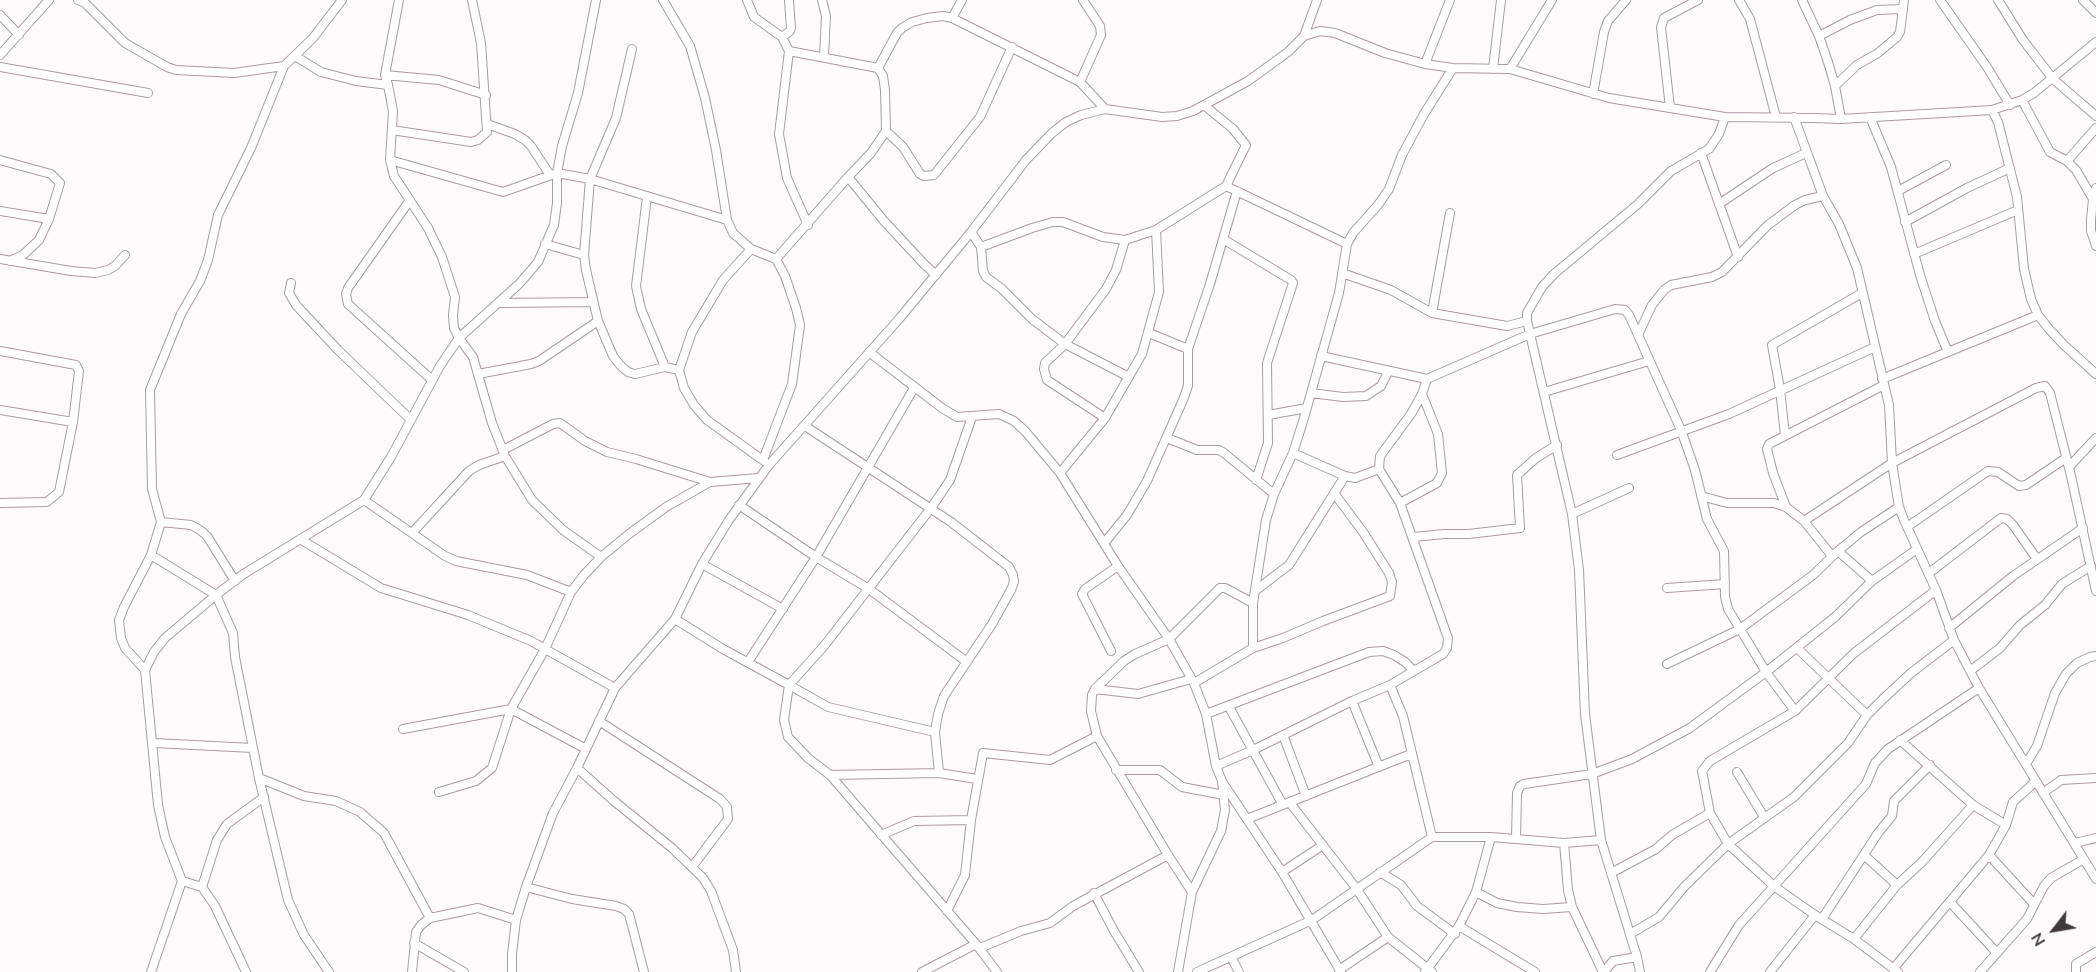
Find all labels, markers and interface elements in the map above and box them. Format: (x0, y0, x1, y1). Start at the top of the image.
north arrow (2024, 900, 2084, 960)
text: N (2026, 928, 2051, 950)

